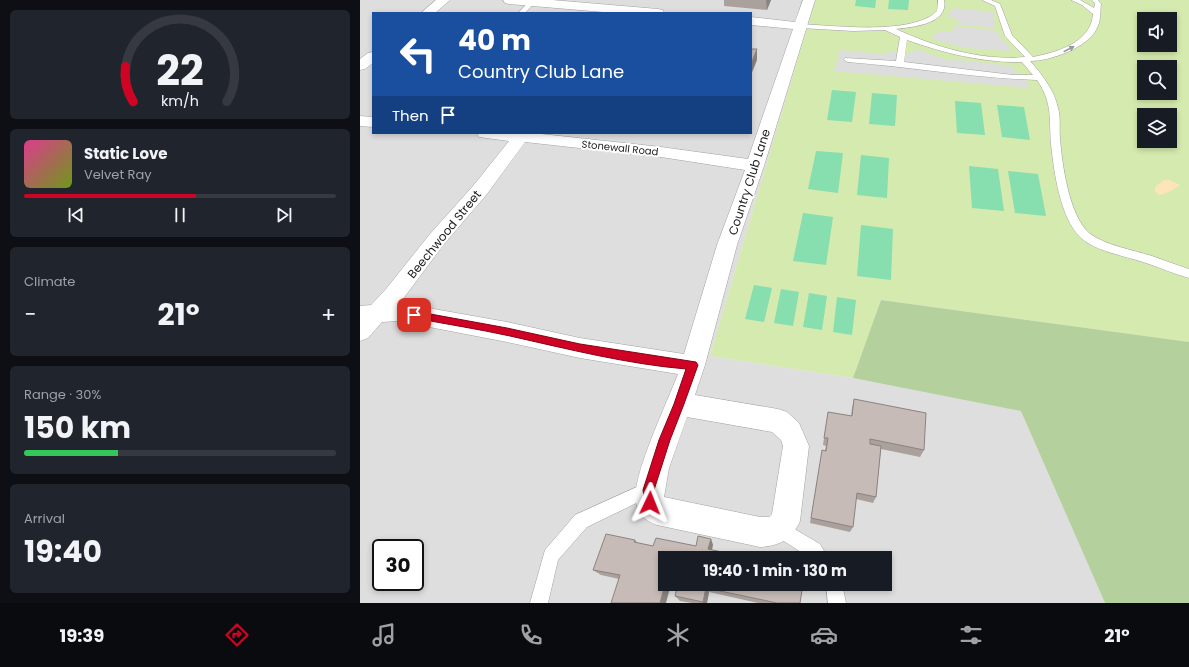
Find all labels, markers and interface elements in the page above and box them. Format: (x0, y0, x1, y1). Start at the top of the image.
map controls (1137, 12, 1177, 148)
button: sound (1137, 12, 1177, 52)
text: 40 m (458, 21, 531, 60)
icon: left (392, 28, 444, 80)
text: 22 (156, 41, 204, 100)
one-way arrow (1063, 46, 1075, 52)
text: Country Club Lane (458, 59, 624, 84)
button: search (1137, 60, 1177, 100)
text: km/h (161, 91, 199, 111)
icon: arrive (437, 104, 459, 126)
text: Then (392, 105, 429, 126)
button: layers (1137, 108, 1177, 148)
street label: Country Club Lane (724, 127, 774, 237)
street label: Stonewall Road (581, 137, 659, 159)
text: Static Love (84, 143, 168, 164)
text: Velvet Ray (84, 165, 152, 184)
street label: Beechwood Street (403, 186, 485, 282)
icon: previous (65, 204, 87, 226)
icon: pause (169, 204, 191, 226)
icon: next (273, 204, 295, 226)
text: Climate (24, 272, 75, 291)
text: 21° (157, 293, 200, 336)
pin (397, 298, 431, 332)
text: − (24, 299, 36, 330)
text: + (321, 299, 336, 330)
icon: arrive (403, 304, 425, 326)
text: Range · 30% (24, 385, 101, 404)
text: 150 km (24, 406, 131, 449)
position arrow (629, 482, 671, 524)
text: Arrival (24, 509, 65, 528)
text: 19:40 (24, 530, 102, 573)
speed limit sign: 30 (372, 539, 424, 591)
text: 19:40 · 1 min · 130 m (703, 560, 847, 581)
icon: directions (223, 621, 251, 649)
icon: music (370, 621, 398, 649)
icon: phone (517, 621, 545, 649)
icon: climate (664, 621, 692, 649)
icon: car (810, 621, 838, 649)
icon: filters (957, 621, 985, 649)
text: 19:39 (59, 623, 104, 648)
text: 21° (1104, 623, 1130, 648)

